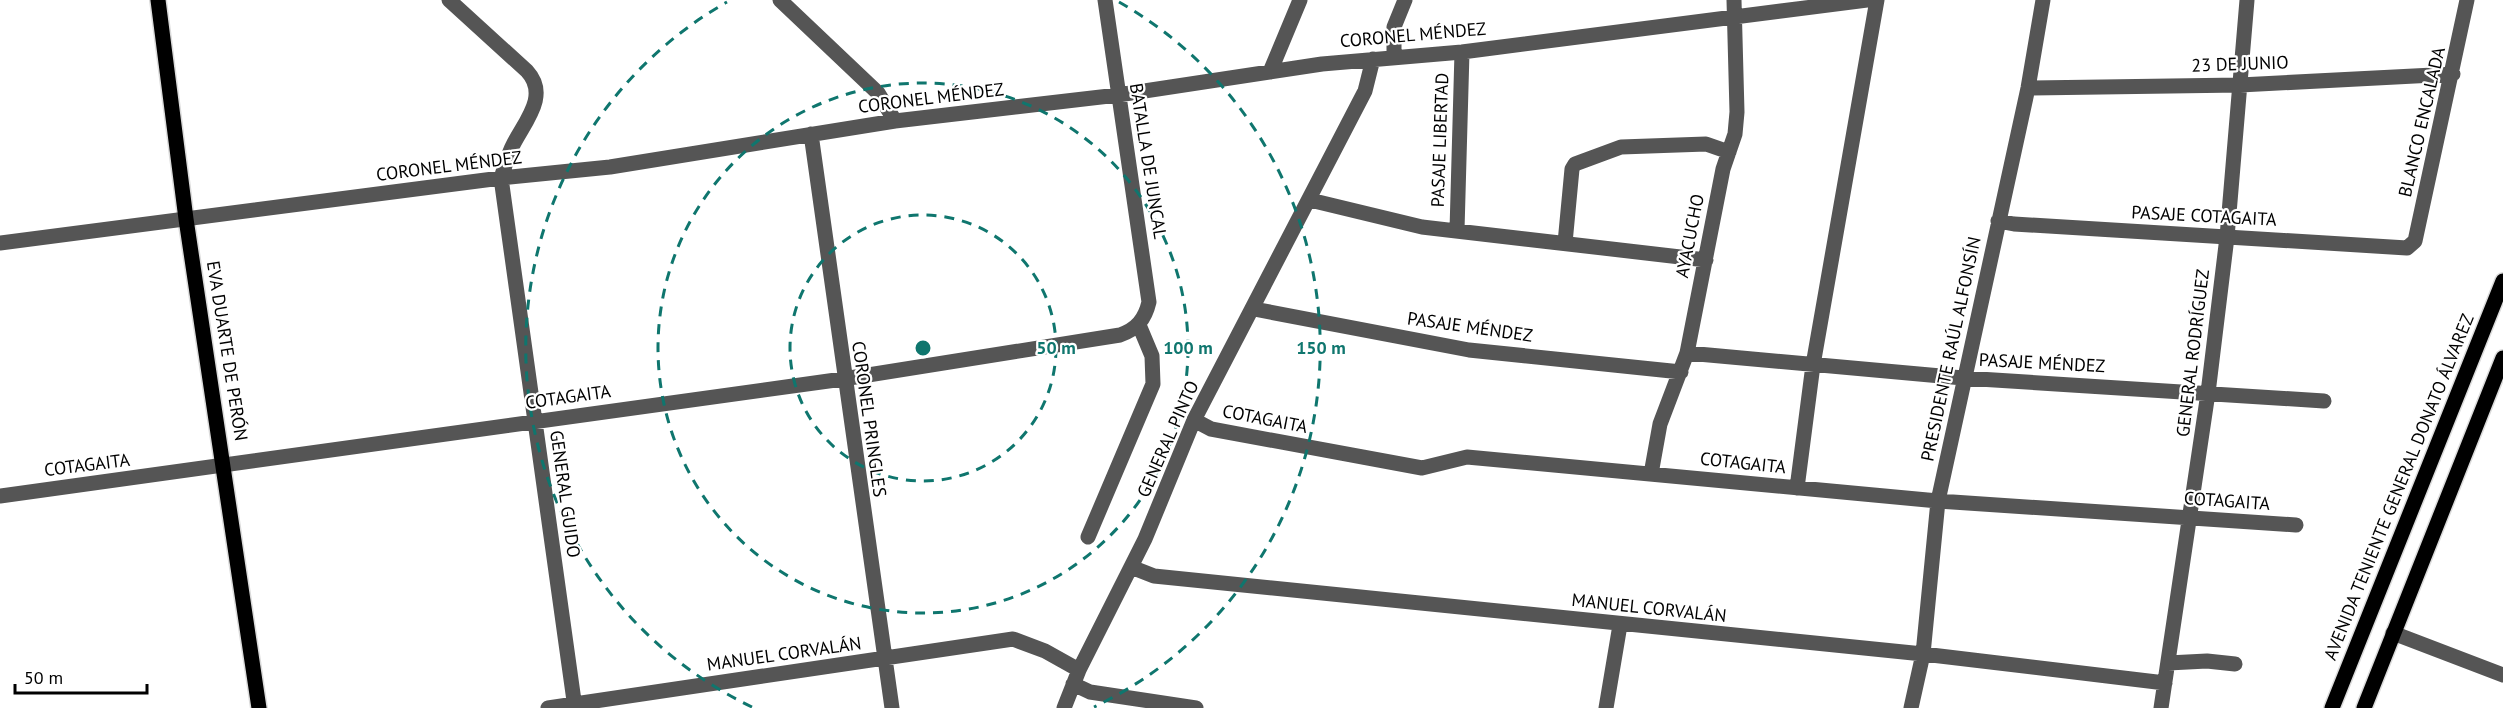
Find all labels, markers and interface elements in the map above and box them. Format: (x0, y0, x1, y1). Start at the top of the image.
street label: CORONEL MÉNDEZ (1339, 17, 1487, 52)
street label: BLANCO ENCALADA (2393, 44, 2450, 199)
street label: 23 DE JUNIO (2191, 50, 2289, 77)
street label: PASAJE LIBERTAD (1426, 72, 1453, 208)
street label: CORONEL MÉNDEZ (857, 77, 1005, 118)
street label: BATALLA DE JUNCAL (1125, 81, 1172, 240)
street label: CORONEL MÉNDEZ (375, 145, 523, 186)
street label: AYACUCHO (1670, 192, 1709, 280)
street label: PASAJE COTAGAITA (2131, 200, 2278, 231)
street label: PRESIDENTE RAÚL ALFONSÍN (1915, 235, 1986, 463)
street label: EVA DUARTE DE PERÓN (202, 259, 253, 443)
street label: GENERAL RODRÍGUEZ (2171, 268, 2214, 438)
street label: PASAJE MÉNDEZ (1406, 306, 1534, 347)
street label: AVENIDA TENIENTE GENERAL DONATO ÁLVAREZ (2318, 310, 2479, 663)
text: 50 m (1036, 336, 1076, 359)
text: 100 m (1163, 336, 1213, 359)
text: 150 m (1296, 336, 1346, 359)
centre of rings (913, 338, 933, 358)
street label: CORONEL PRINGLES (847, 340, 892, 498)
street label: PASAJE MÉNDEZ (1978, 348, 2106, 377)
street label: GENERAL PINTO (1132, 377, 1204, 501)
street label: COTAGAITA (524, 379, 613, 414)
street label: COTAGAITA (1221, 399, 1310, 438)
street label: GENERAL GUIDO (545, 429, 586, 559)
street label: COTAGAITA (1699, 447, 1788, 478)
street label: COTAGAITA (43, 448, 132, 481)
street label: COTAGAITA (2183, 486, 2271, 515)
street label: MANUEL CORVALÁN (1570, 588, 1728, 627)
street label: MANUEL CORVALÁN (705, 631, 863, 676)
scale bar (15, 657, 147, 695)
text: 50 m (24, 666, 63, 689)

